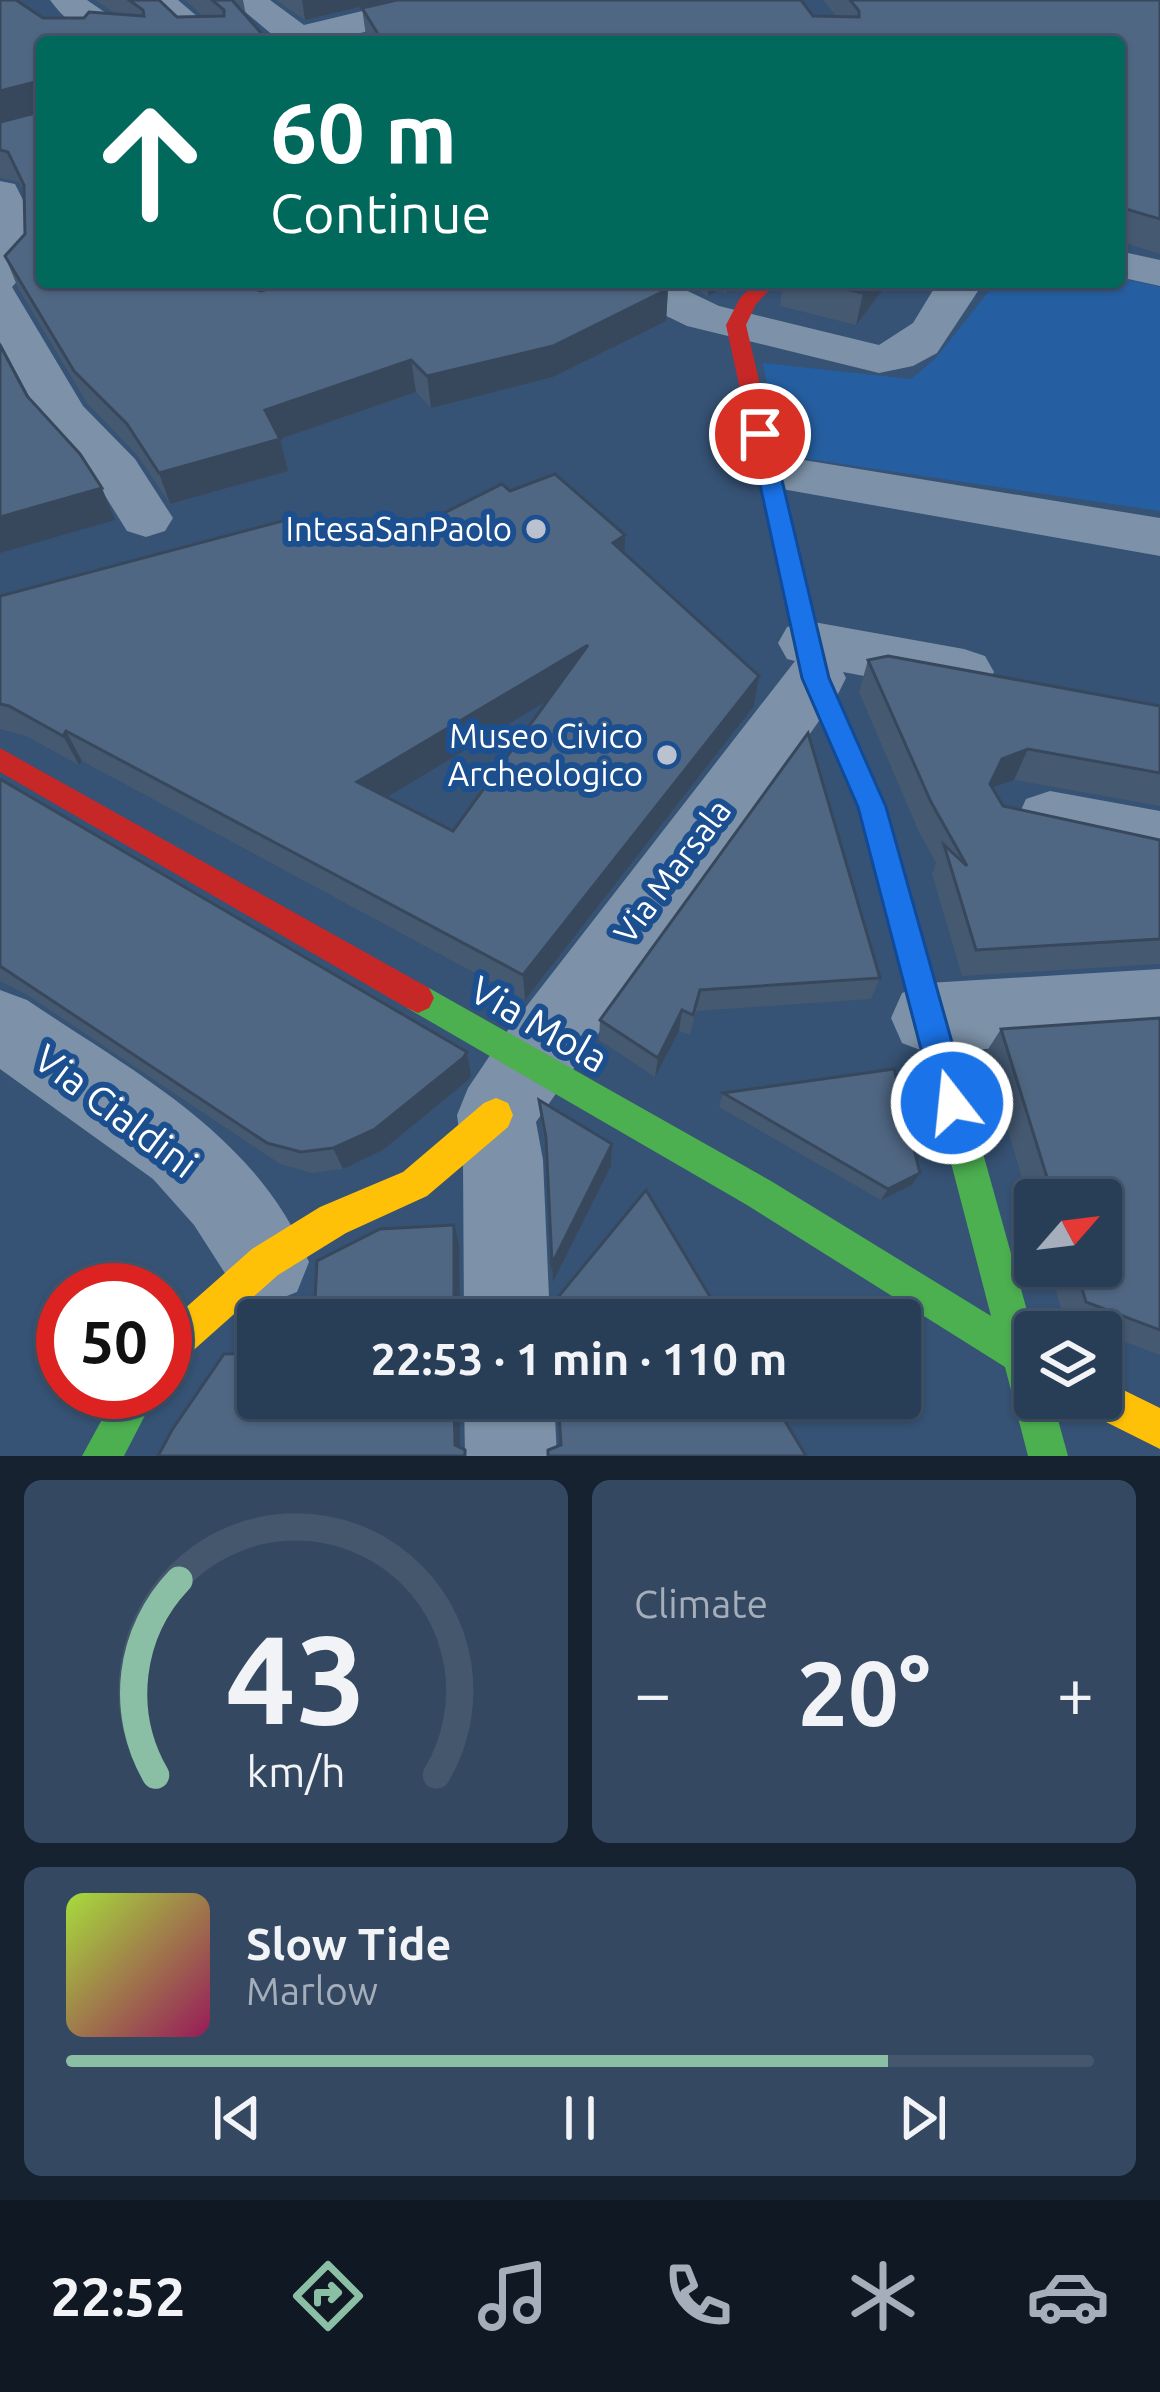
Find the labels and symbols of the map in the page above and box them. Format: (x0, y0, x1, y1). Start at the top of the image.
pin (709, 383, 811, 485)
place label: IntesaSanPaolo (286, 510, 512, 547)
marker: IntesaSanPaolo (523, 516, 549, 542)
place label: Museo Civico Archeologico (448, 717, 643, 792)
marker: Museo Civico Archeologico (654, 742, 680, 768)
street label: Via Marsala (606, 792, 737, 950)
street label: Via Mola (463, 967, 616, 1080)
street label: Via Cialdini (27, 1036, 206, 1186)
position arrow (889, 1040, 1015, 1166)
north arrow (1014, 1179, 1122, 1287)
speed limit sign: 50 (36, 1263, 192, 1419)

